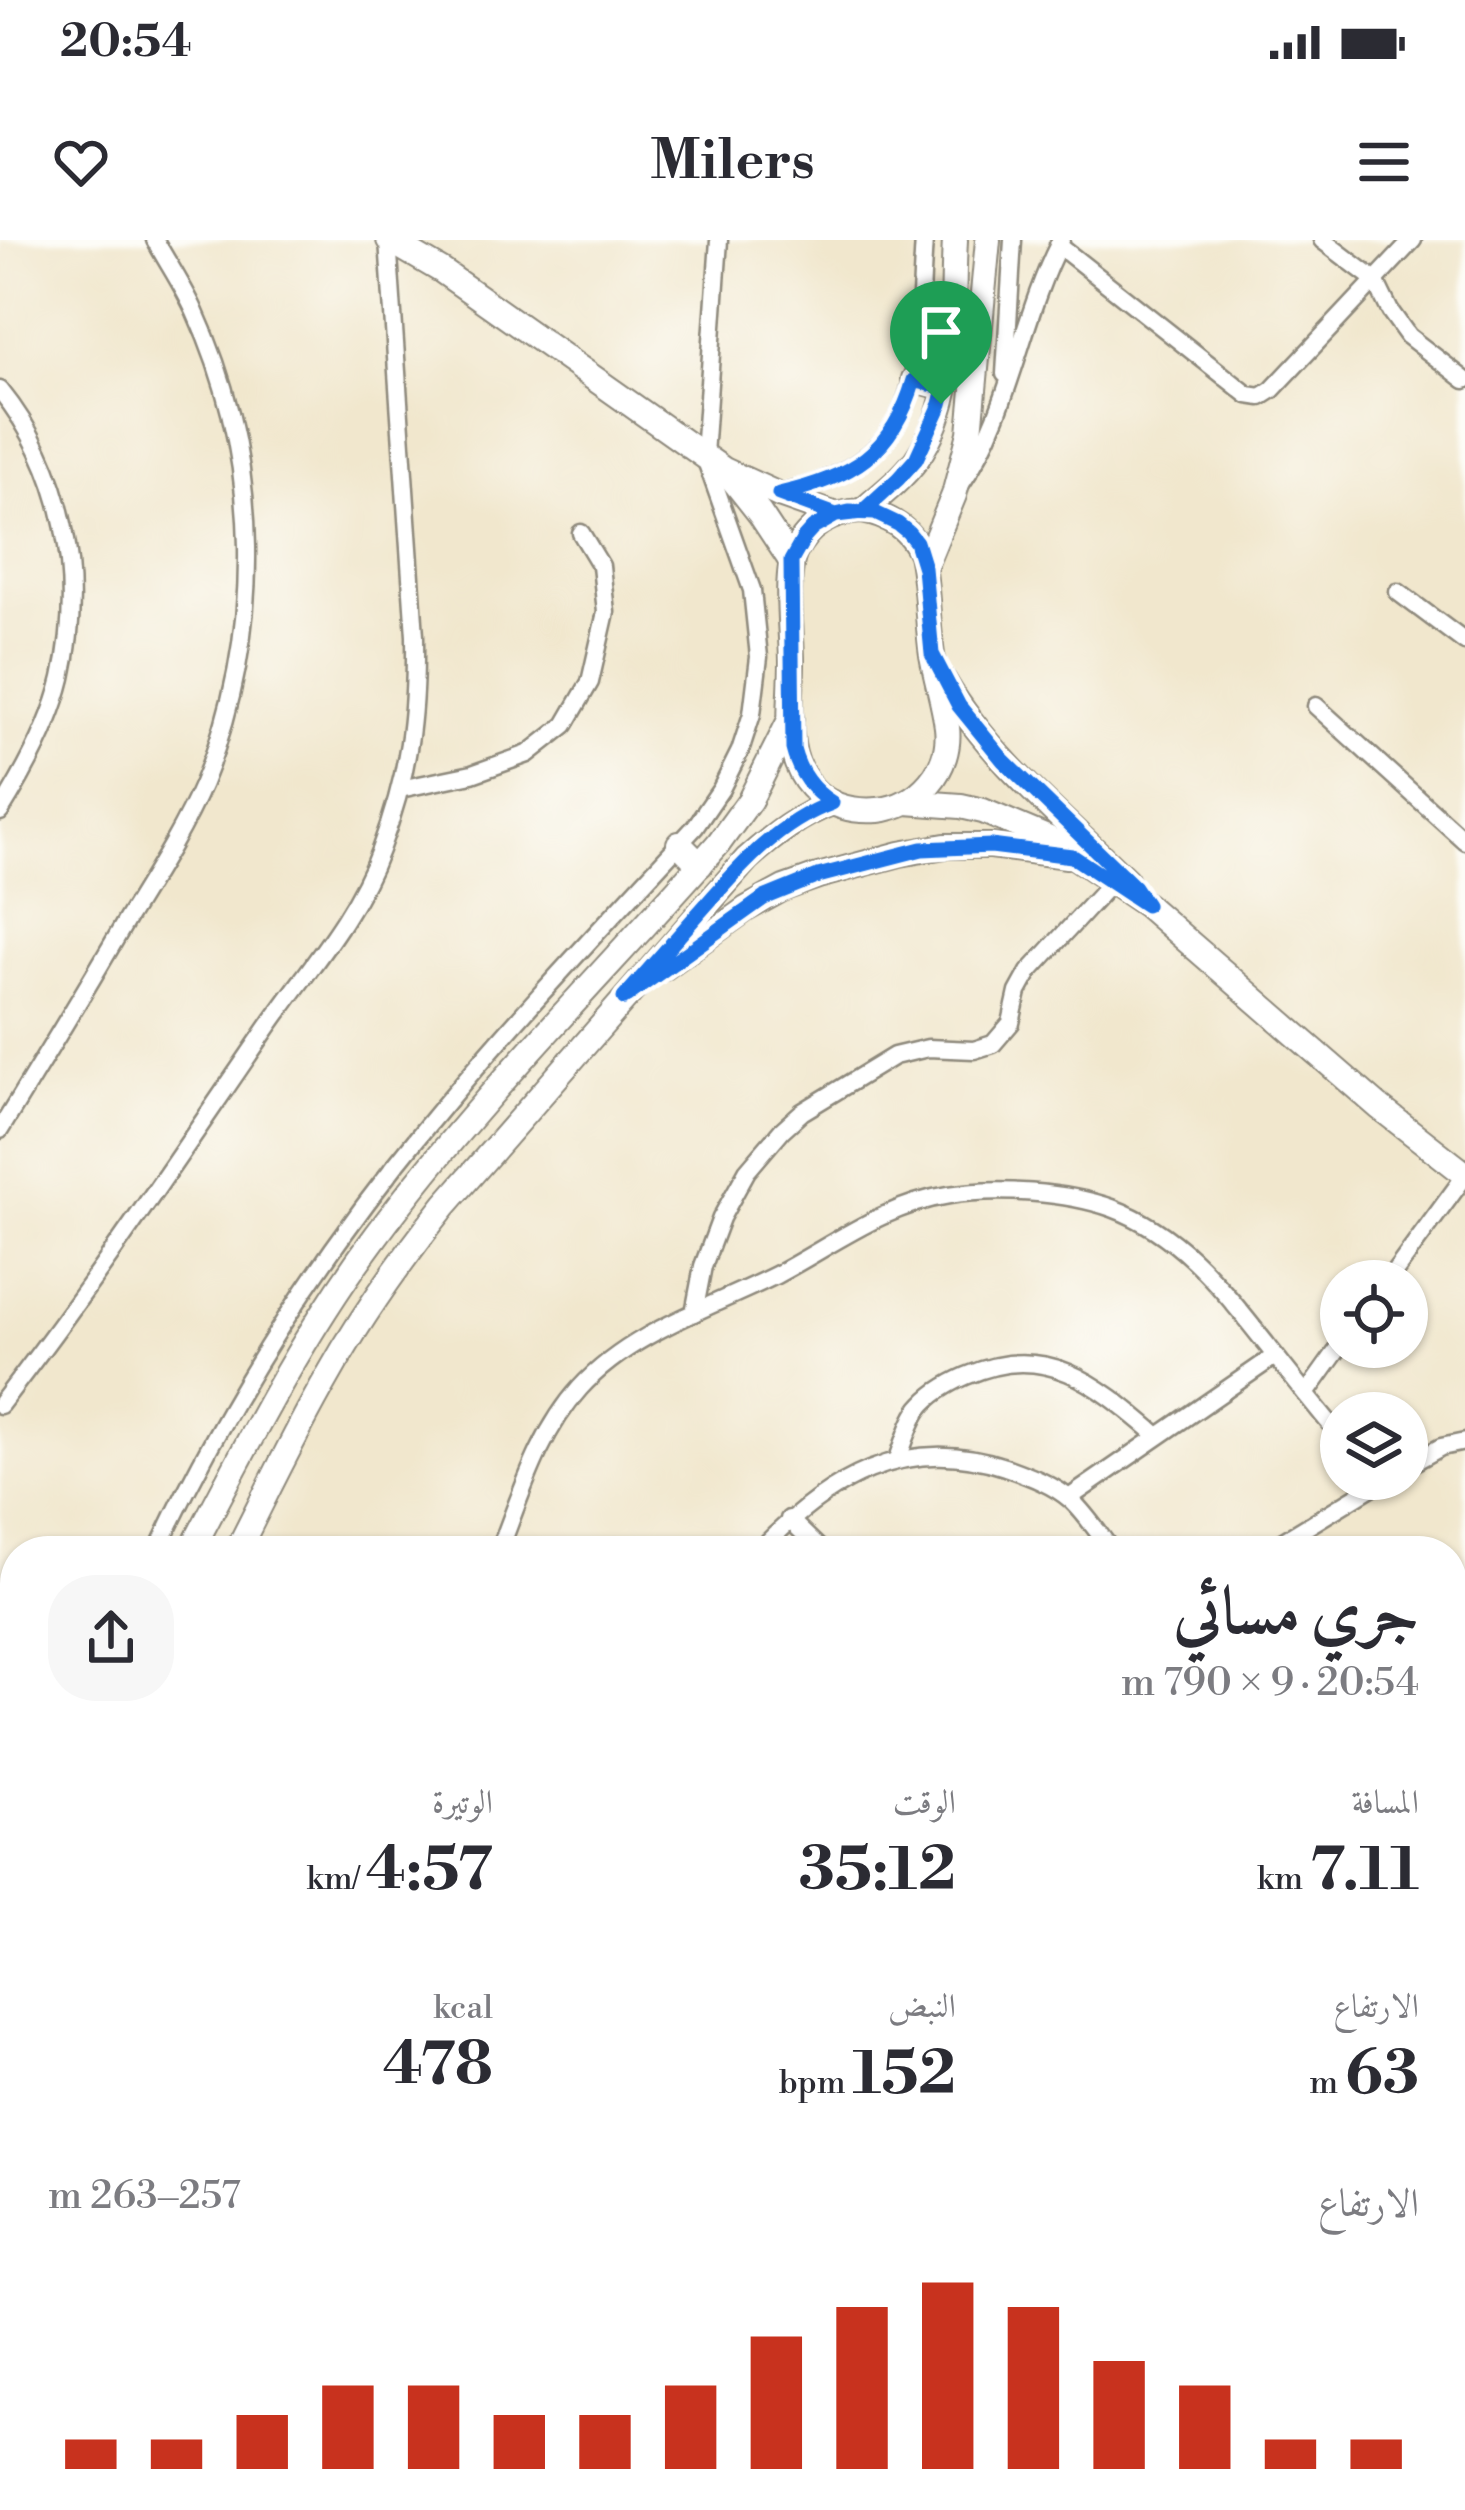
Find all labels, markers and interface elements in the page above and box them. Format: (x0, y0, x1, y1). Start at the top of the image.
text: 20:54 (60, 14, 192, 71)
text: Milers (650, 128, 815, 196)
icon: heart (48, 129, 114, 195)
icon: menu (1351, 129, 1417, 195)
pin (890, 281, 992, 404)
icon: arrive (908, 299, 974, 365)
map controls (1320, 1260, 1428, 1500)
button: locate (1320, 1260, 1428, 1368)
button: layers (1320, 1392, 1428, 1500)
text: جري مسائي (1173, 1572, 1419, 1655)
button: share (48, 1575, 174, 1701)
text: 20:54 · 9 × 790 m (1121, 1659, 1419, 1708)
text: الوتيرة (432, 1783, 493, 1824)
text: الوقت (893, 1783, 956, 1824)
text: المسافة (1352, 1783, 1419, 1824)
text: 4:57 (366, 1834, 493, 1909)
text: 35:12 (799, 1834, 956, 1909)
text: 7.11 (1310, 1834, 1419, 1909)
text: /km (306, 1859, 366, 1900)
text: km (1257, 1859, 1310, 1900)
text: النبض (888, 1987, 956, 2028)
text: الارتفاع (1333, 1987, 1419, 2028)
text: kcal (433, 1988, 493, 2029)
text: 478 (383, 2029, 493, 2104)
text: 152 (853, 2038, 956, 2113)
text: 63 (1345, 2038, 1419, 2113)
text: bpm (779, 2063, 853, 2104)
text: m (1309, 2063, 1345, 2104)
text: 257–263 m (48, 2172, 241, 2221)
text: الارتفاع (1318, 2180, 1419, 2229)

